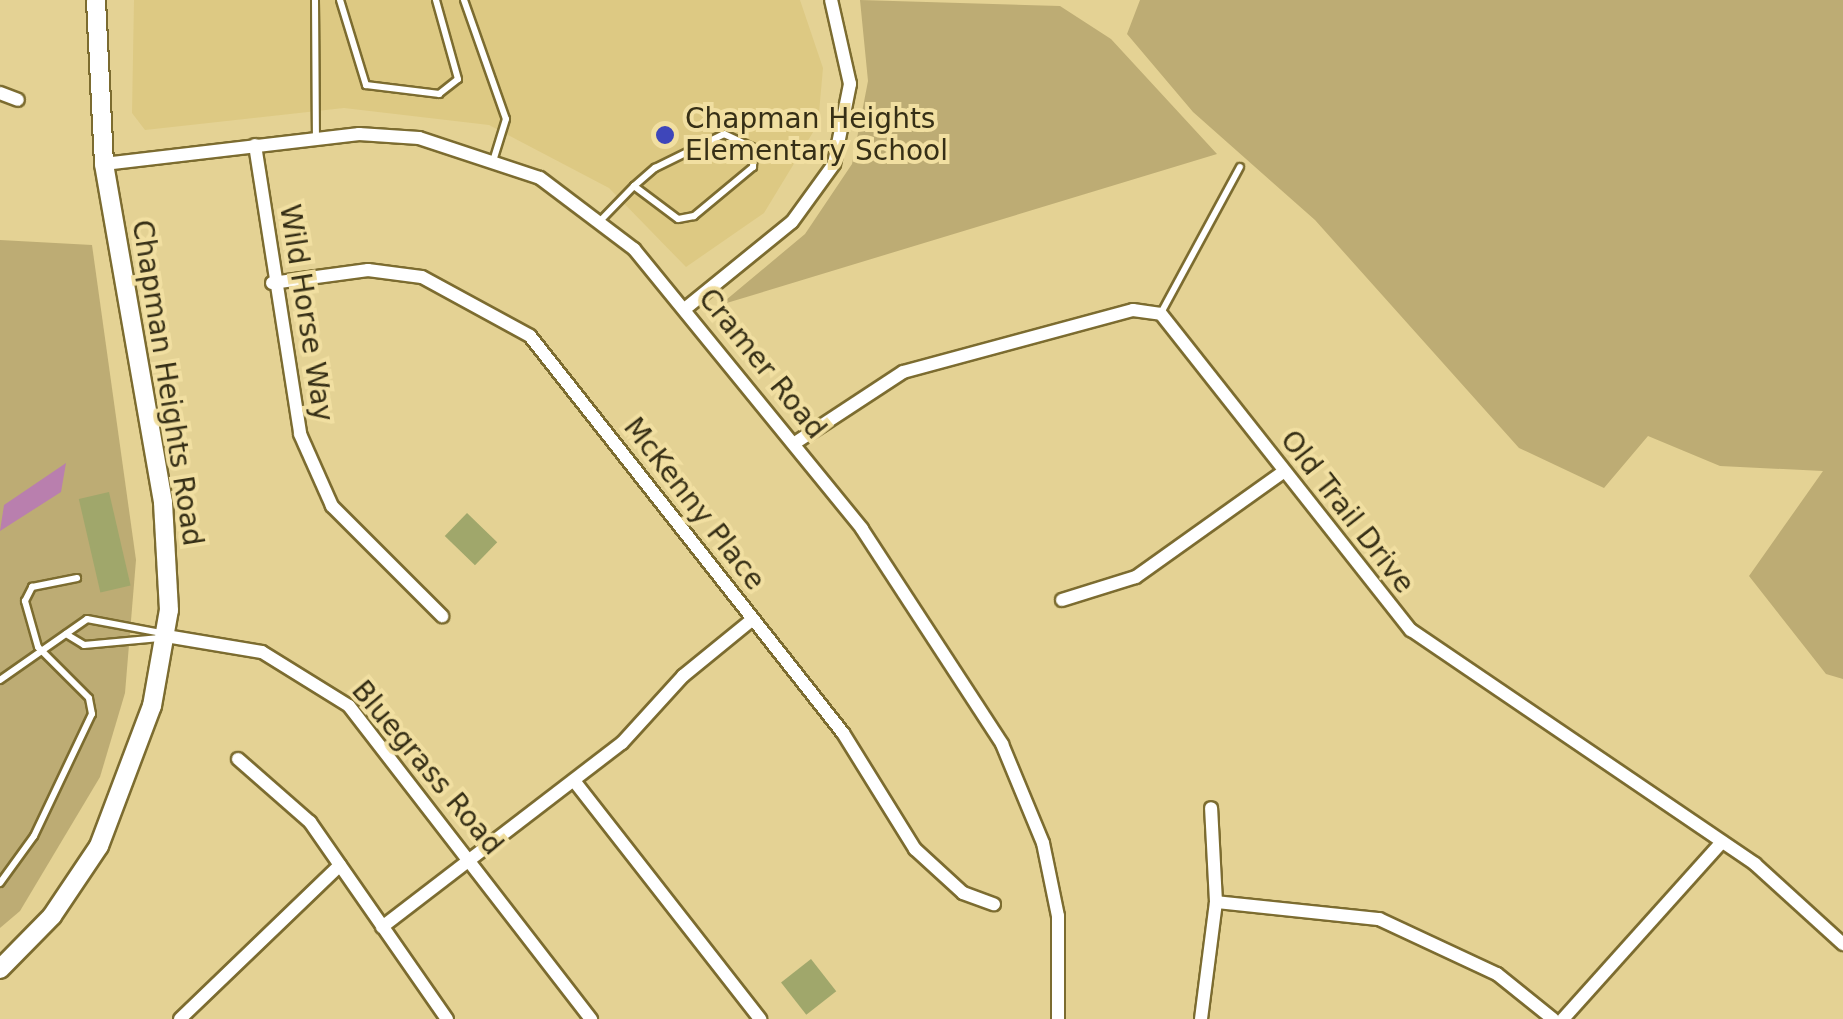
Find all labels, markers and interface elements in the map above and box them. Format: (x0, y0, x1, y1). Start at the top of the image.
place label: Chapman Heights Elementary School (685, 102, 948, 168)
marker: Chapman Heights Elementary School (654, 124, 676, 146)
street label: Wild Horse Way (272, 202, 340, 424)
street label: Chapman Heights Road (125, 218, 209, 548)
street label: Cramer Road (691, 282, 833, 446)
street label: McKenny Place (616, 411, 772, 597)
street label: Old Trail Drive (1273, 424, 1421, 600)
street label: Bluegrass Road (344, 674, 510, 862)

